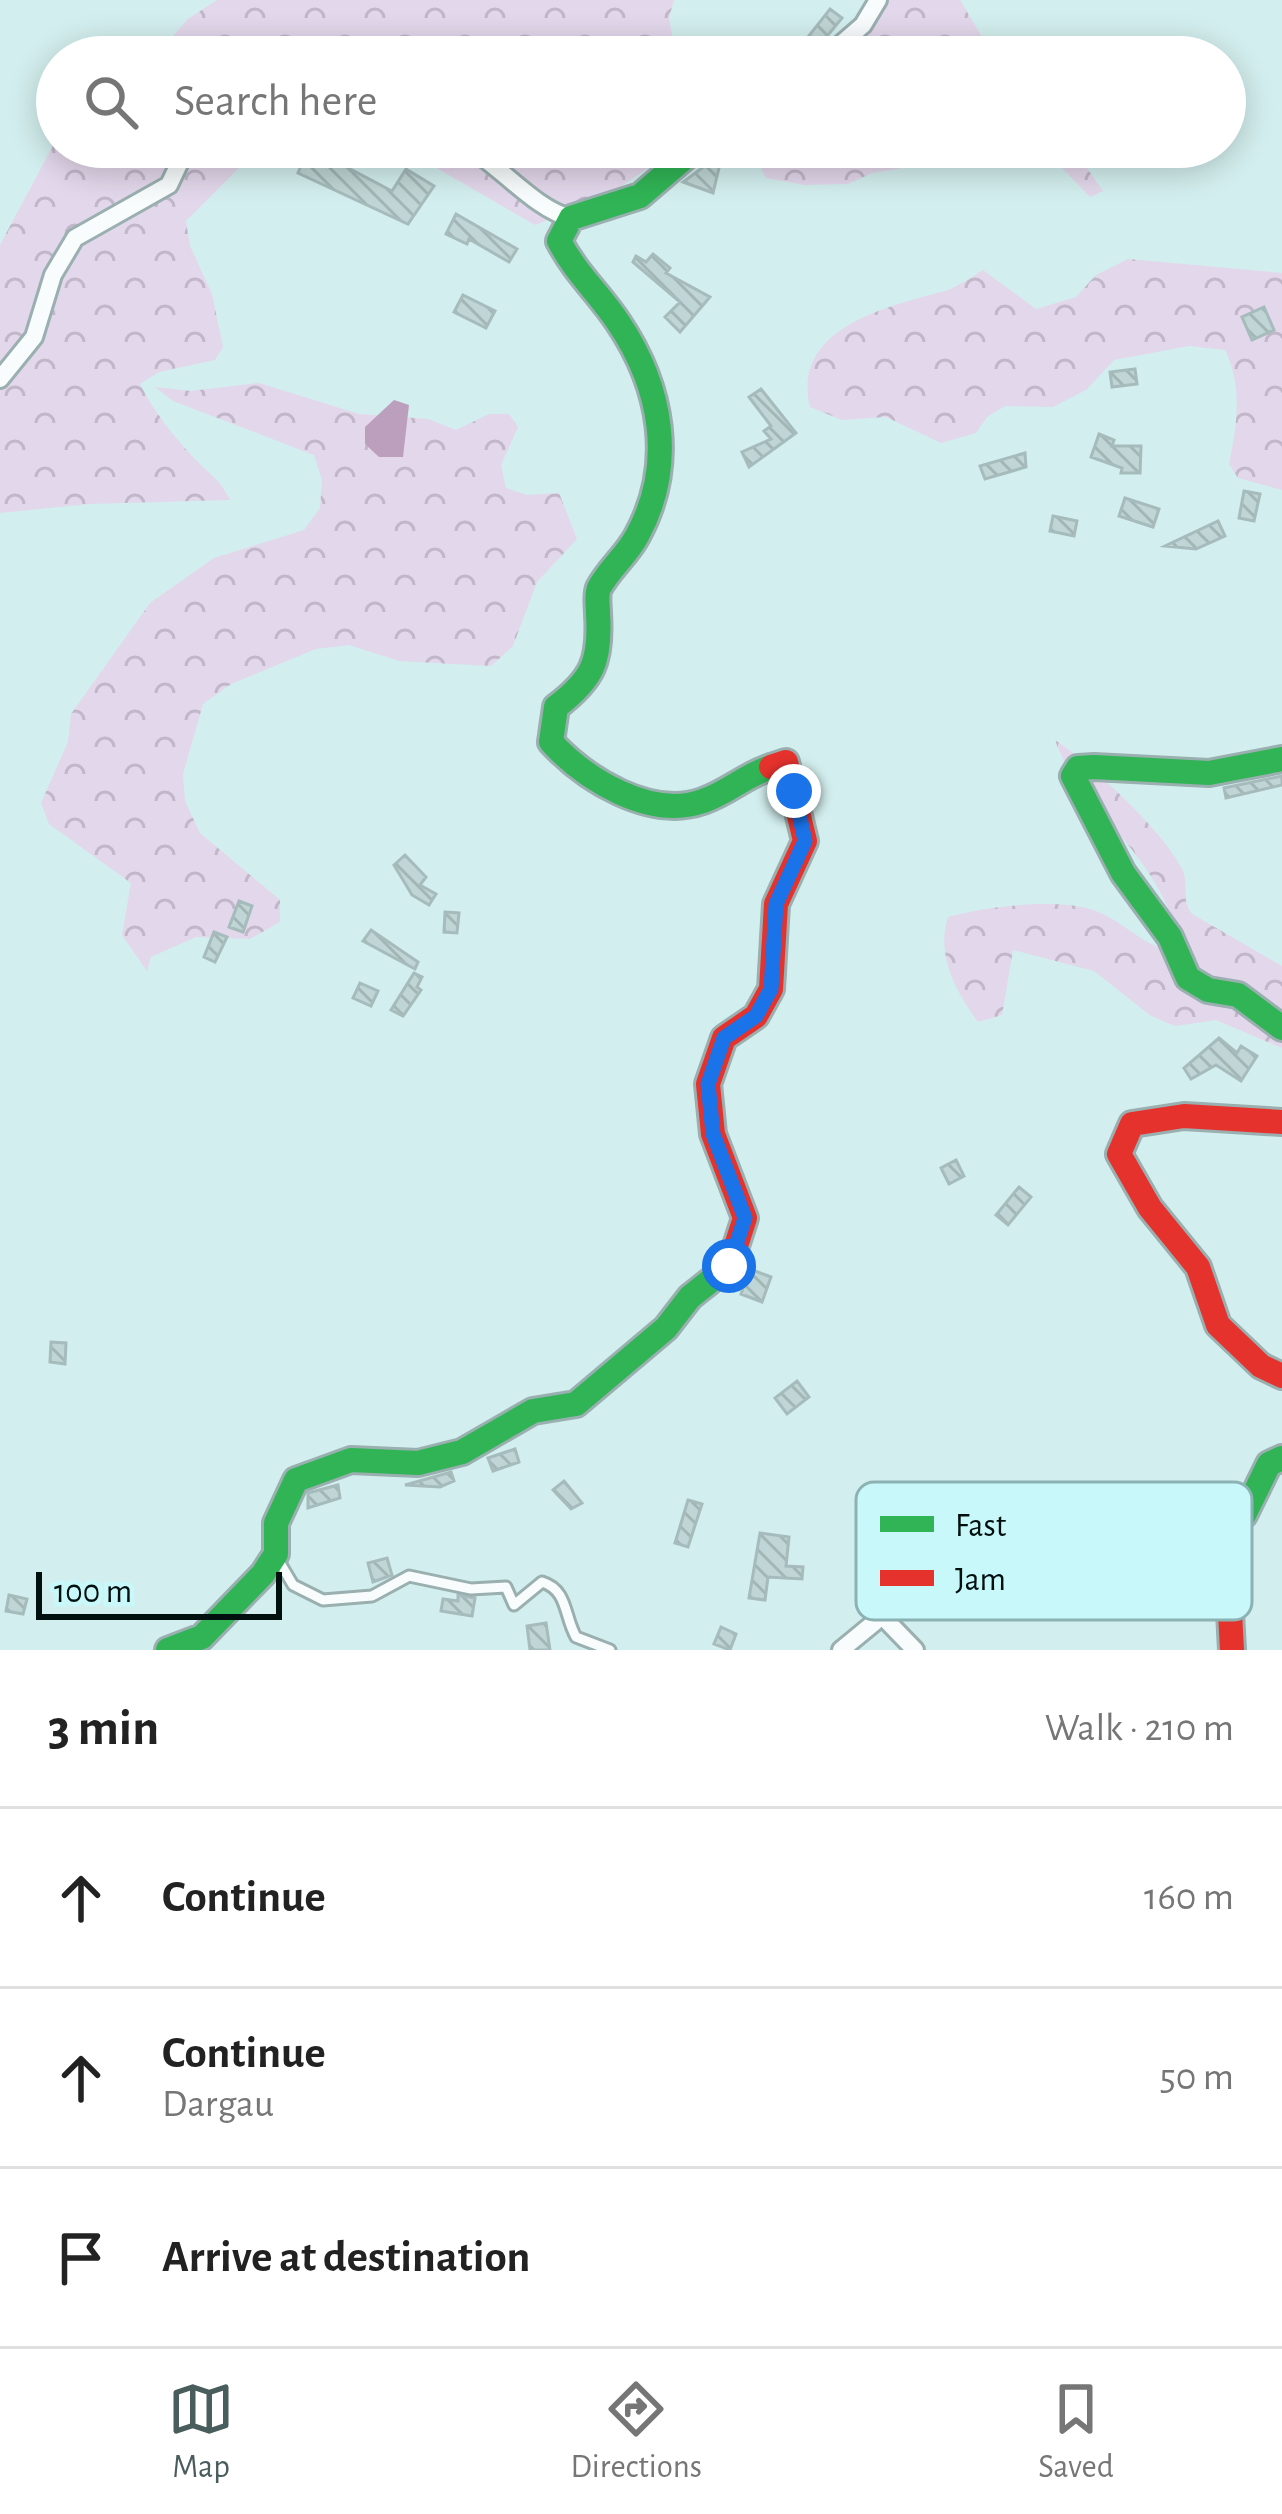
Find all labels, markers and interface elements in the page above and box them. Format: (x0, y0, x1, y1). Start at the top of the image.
search box (36, 36, 1246, 168)
icon: search (78, 69, 144, 135)
text: Search here (174, 79, 377, 124)
route end (767, 764, 821, 818)
route start (702, 1239, 756, 1293)
legend (856, 1482, 1252, 1620)
text: Fast (955, 1510, 1007, 1543)
text: Jam (955, 1564, 1006, 1597)
scale bar (36, 1566, 282, 1619)
text: 100 m (54, 1576, 132, 1609)
text: 3 min (48, 1703, 159, 1754)
text: Walk · 210 m (1045, 1709, 1234, 1748)
icon: ahead (48, 1865, 114, 1931)
text: Continue (162, 1875, 326, 1920)
text: 160 m (1144, 1878, 1234, 1917)
text: Continue (162, 2031, 326, 2076)
icon: ahead (48, 2045, 114, 2111)
text: 50 m (1159, 2058, 1234, 2097)
text: Dargau (162, 2085, 274, 2124)
icon: arrive (48, 2225, 114, 2291)
text: Arrive at destination (162, 2235, 530, 2280)
tab: Map (168, 2376, 234, 2488)
tab: Directions (570, 2376, 702, 2488)
tab: Saved (1038, 2376, 1114, 2488)

